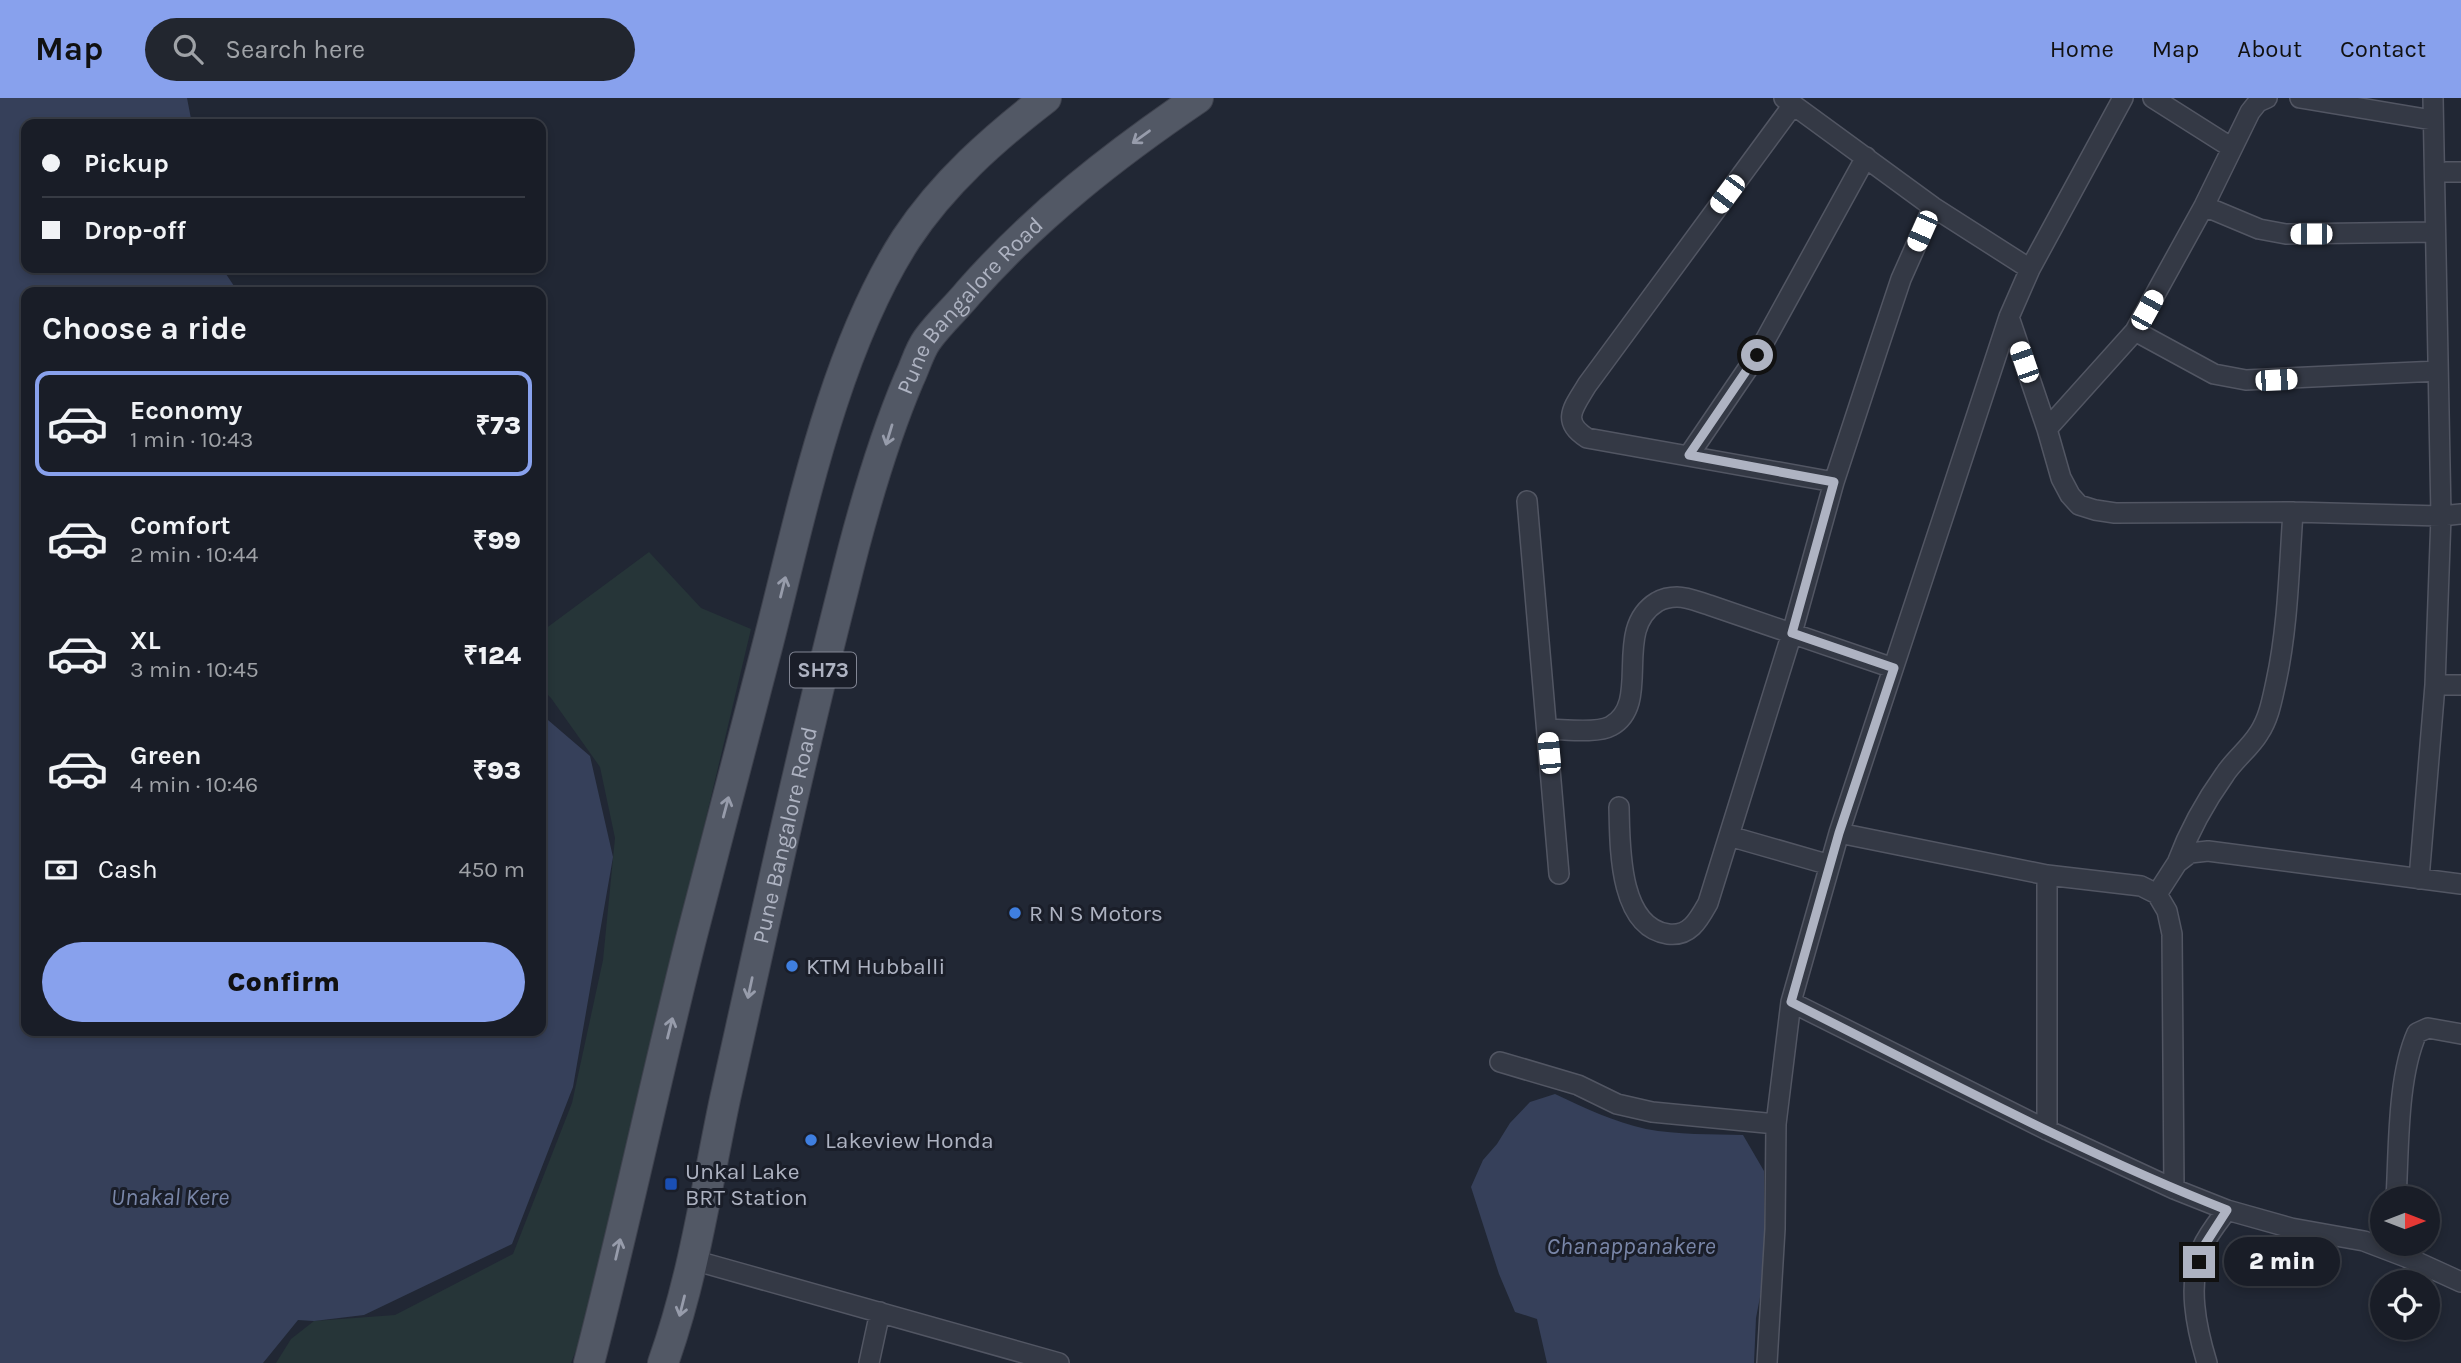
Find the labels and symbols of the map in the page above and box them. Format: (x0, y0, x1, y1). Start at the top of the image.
one-way arrow (1132, 130, 1151, 144)
car (1706, 171, 1749, 217)
car (1904, 208, 1941, 254)
street label: Pune Bangalore Road (891, 211, 1048, 398)
car (2291, 224, 2333, 245)
car (2128, 287, 2167, 333)
route start (1741, 339, 1773, 371)
car (2008, 339, 2041, 385)
car (2255, 368, 2298, 392)
one-way arrow (881, 424, 894, 446)
one-way arrow (777, 576, 790, 599)
road number: SH73 (790, 652, 856, 688)
street label: Pune Bangalore Road (747, 724, 823, 946)
car (1537, 731, 1562, 775)
one-way arrow (720, 797, 733, 819)
place label: R N S Motors (1029, 900, 1163, 927)
marker: R N S Motors (1007, 905, 1023, 921)
place label: KTM Hubballi (806, 953, 945, 980)
marker: KTM Hubballi (784, 958, 800, 974)
one-way arrow (743, 976, 756, 999)
one-way arrow (664, 1017, 677, 1040)
place label: Lakeview Honda (825, 1127, 994, 1154)
marker: Lakeview Honda (803, 1132, 819, 1148)
place label: Unkal Lake BRT Station (685, 1158, 808, 1211)
marker: Unkal Lake BRT Station (663, 1176, 679, 1192)
water label: Unakal Kere (111, 1183, 229, 1211)
north arrow (2370, 1186, 2440, 1256)
water label: Chanappanakere (1546, 1232, 1716, 1260)
callout: 2 min (2224, 1238, 2339, 1286)
one-way arrow (612, 1239, 625, 1261)
route end (2183, 1246, 2215, 1278)
one-way arrow (675, 1294, 688, 1317)

